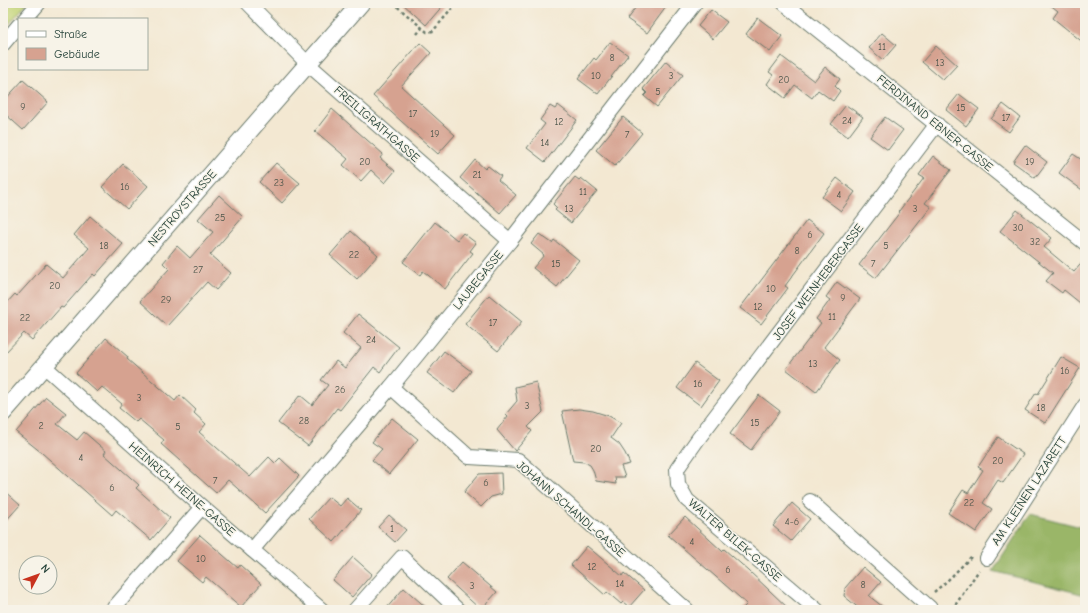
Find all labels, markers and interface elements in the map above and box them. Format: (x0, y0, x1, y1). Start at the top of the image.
legend (18, 18, 148, 70)
text: Straße (54, 27, 87, 41)
house number: 11 (878, 41, 886, 53)
text: Gebäude (54, 47, 100, 61)
house number: 8 (609, 52, 615, 64)
house number: 13 (935, 57, 945, 69)
house number: 10 (591, 70, 601, 82)
house number: 3 (668, 70, 674, 82)
street label: FERDINAND EBNER-GASSE (874, 72, 996, 174)
house number: 20 (778, 74, 790, 86)
street label: FREILIGRATHGASSE (331, 83, 423, 165)
house number: 5 (655, 86, 661, 98)
house number: 9 (20, 101, 26, 113)
house number: 15 (956, 102, 966, 114)
house number: 17 (409, 108, 418, 120)
house number: 17 (1002, 112, 1011, 124)
house number: 24 (842, 115, 852, 127)
house number: 12 (554, 116, 564, 128)
house number: 19 (430, 128, 440, 140)
house number: 7 (625, 129, 630, 141)
house number: 14 (541, 137, 550, 149)
house number: 20 (359, 156, 371, 168)
house number: 19 (1025, 156, 1035, 168)
street label: NESTROYSTRASSE (145, 167, 219, 249)
house number: 21 (472, 169, 482, 181)
house number: 23 (274, 177, 284, 189)
house number: 16 (120, 181, 130, 193)
house number: 11 (579, 186, 587, 198)
house number: 4 (837, 189, 842, 201)
house number: 13 (564, 203, 574, 215)
house number: 3 (912, 203, 918, 215)
house number: 25 (215, 212, 225, 224)
street label: JOSEF WEINHEBERGASSE (770, 221, 866, 343)
house number: 30 (1012, 222, 1024, 234)
house number: 6 (807, 229, 813, 241)
house number: 32 (1030, 236, 1040, 248)
house number: 18 (99, 240, 109, 252)
house number: 5 (883, 240, 889, 252)
house number: 8 (794, 245, 800, 257)
street label: LAUBEGASSE (450, 248, 506, 312)
house number: 22 (349, 249, 359, 261)
house number: 15 (551, 258, 561, 270)
house number: 7 (871, 258, 876, 270)
house number: 27 (193, 264, 203, 276)
house number: 20 (49, 280, 61, 292)
house number: 10 (766, 283, 776, 295)
house number: 9 (840, 292, 846, 304)
house number: 29 (161, 294, 171, 306)
house number: 12 (753, 301, 763, 313)
house number: 11 (828, 311, 836, 323)
house number: 22 (20, 312, 30, 324)
house number: 17 (489, 317, 498, 329)
house number: 24 (366, 334, 376, 346)
house number: 13 (808, 358, 818, 370)
house number: 16 (1060, 365, 1070, 377)
house number: 16 (693, 378, 703, 390)
house number: 26 (335, 384, 345, 396)
house number: 3 (136, 392, 142, 404)
house number: 3 (524, 400, 530, 412)
house number: 18 (1036, 402, 1046, 414)
house number: 28 (299, 415, 309, 427)
house number: 15 (750, 417, 760, 429)
house number: 2 (38, 420, 44, 432)
house number: 5 (175, 421, 181, 433)
street label: AM KLEINEN LAZARETT (989, 433, 1070, 548)
street label: HEINRICH HEINE-GASSE (126, 439, 238, 539)
house number: 20 (590, 443, 602, 455)
house number: 4 (79, 452, 84, 464)
house number: 20 (992, 455, 1004, 467)
street label: JOHANN SCHANDL-GASSE (514, 458, 628, 560)
house number: 7 (213, 475, 218, 487)
house number: 6 (483, 477, 489, 489)
house number: 6 (109, 482, 115, 494)
street label: WALTER BILEK-GASSE (686, 496, 784, 584)
house number: 22 (964, 497, 974, 509)
house number: 4-6 (785, 516, 799, 528)
house number: 1 (390, 523, 394, 535)
house number: 4 (690, 536, 695, 548)
house number: 10 (196, 553, 206, 565)
north arrow (18, 555, 58, 595)
house number: 12 (587, 561, 597, 573)
text: N (38, 562, 52, 576)
house number: 6 (725, 564, 731, 576)
house number: 14 (616, 578, 625, 590)
house number: 8 (860, 579, 866, 591)
house number: 3 (469, 580, 475, 592)

